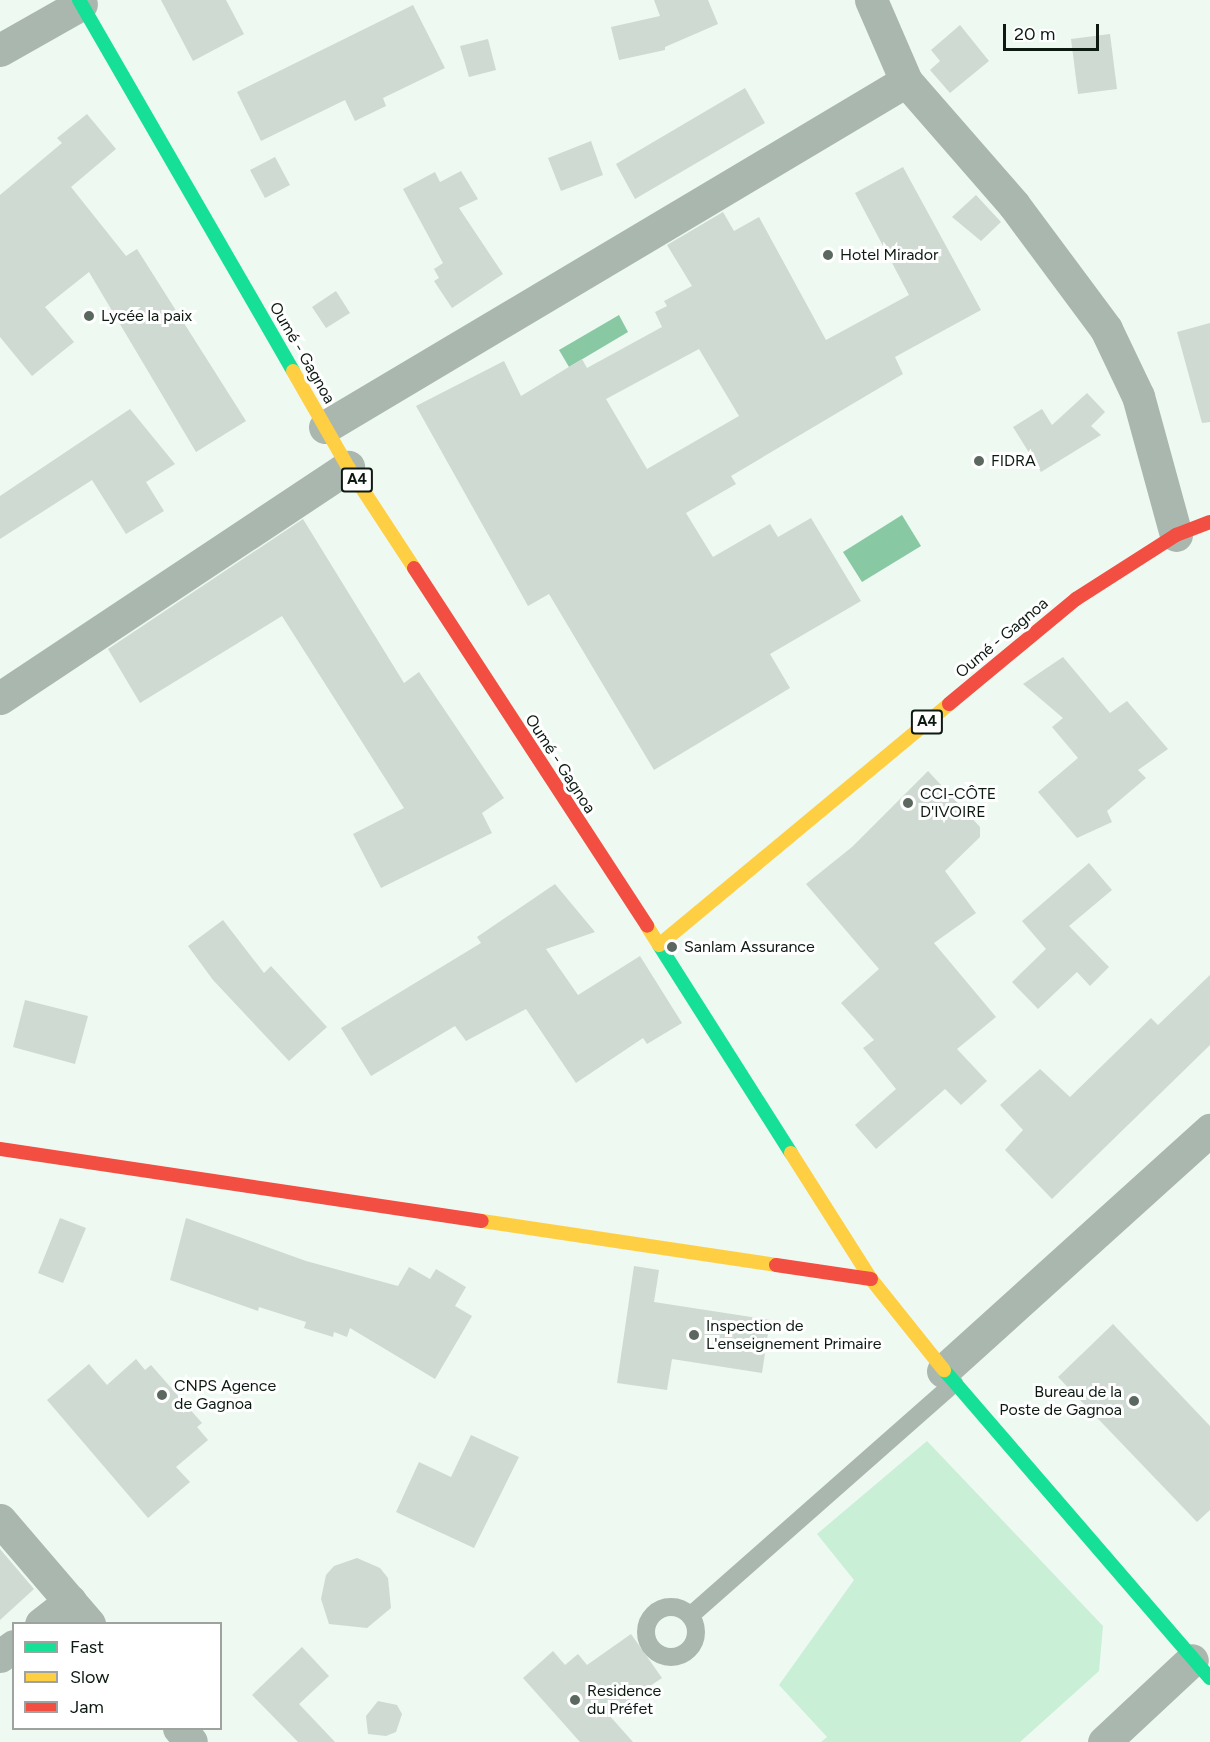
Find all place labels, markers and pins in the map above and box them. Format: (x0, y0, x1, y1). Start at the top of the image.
place label: Hotel Mirador (840, 245, 938, 265)
marker: Hotel Mirador (821, 248, 835, 262)
place label: Lycée la paix (101, 306, 192, 326)
marker: Lycée la paix (82, 309, 96, 323)
place label: FIDRA (991, 451, 1036, 471)
marker: FIDRA (972, 454, 986, 468)
place label: CCI-CÔTE D'IVOIRE (920, 784, 996, 822)
marker: CCI-CÔTE D'IVOIRE (901, 796, 915, 810)
place label: Sanlam Assurance (684, 937, 815, 957)
marker: Sanlam Assurance (665, 940, 679, 954)
place label: Inspection de L'enseignement Primaire (706, 1316, 881, 1354)
marker: Inspection de L'enseignement Primaire (687, 1328, 701, 1342)
place label: CNPS Agence de Gagnoa (174, 1376, 276, 1414)
place label: Bureau de la Poste de Gagnoa (999, 1382, 1122, 1420)
marker: CNPS Agence de Gagnoa (155, 1388, 169, 1402)
marker: Bureau de la Poste de Gagnoa (1127, 1394, 1141, 1408)
place label: Residence du Préfet (587, 1681, 661, 1719)
marker: Residence du Préfet (568, 1693, 582, 1707)

